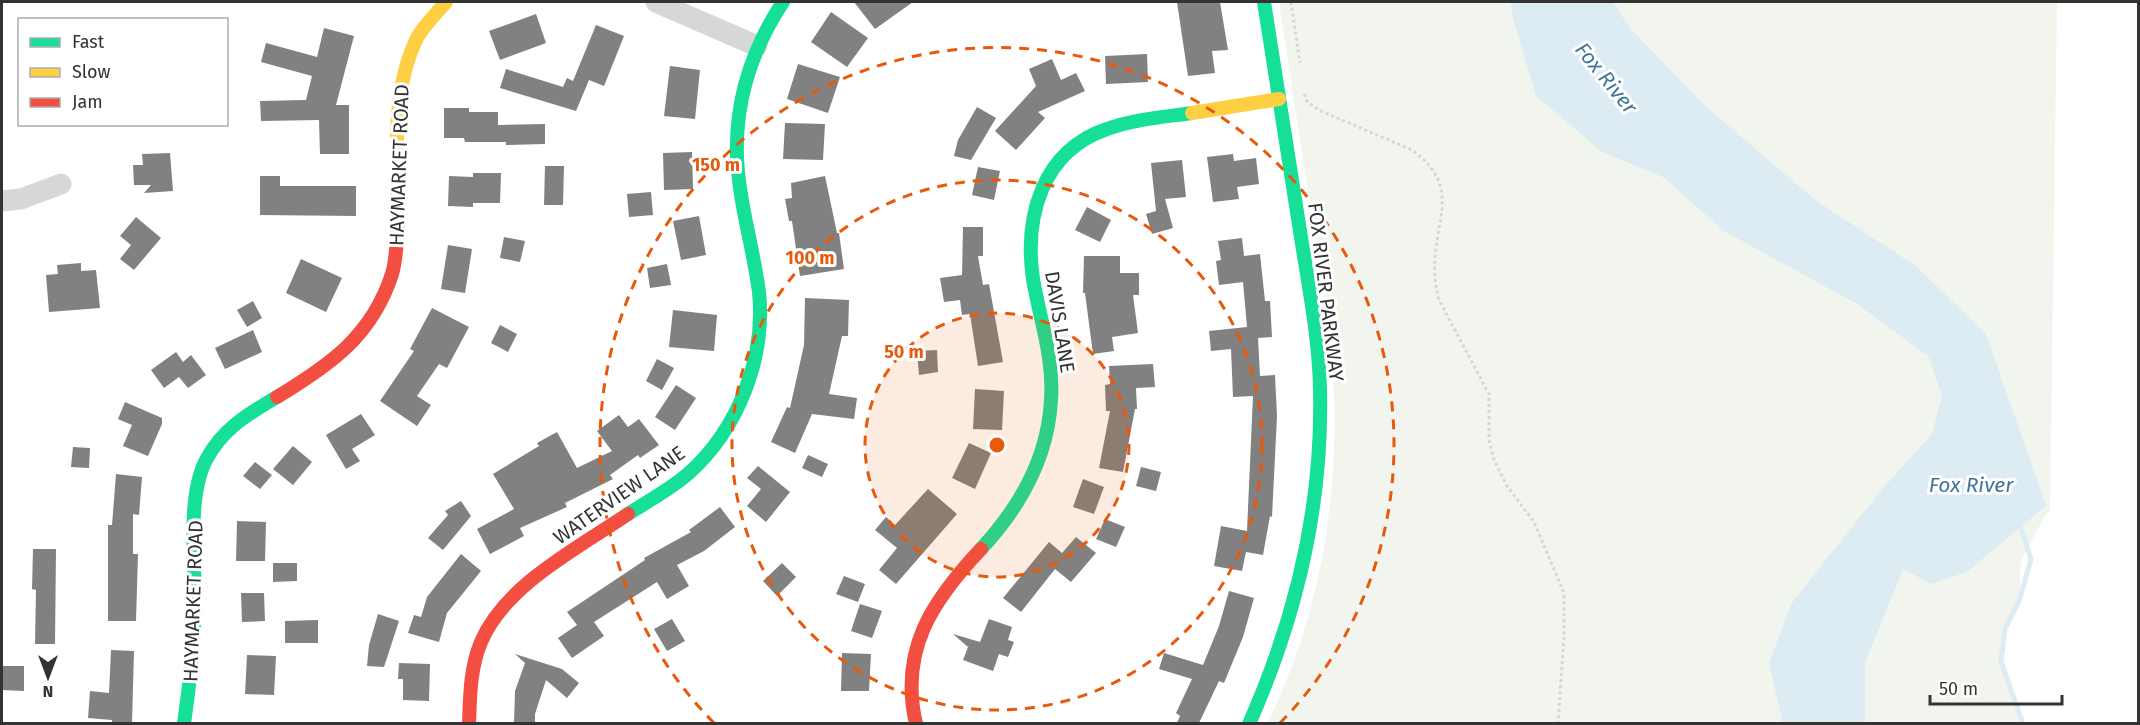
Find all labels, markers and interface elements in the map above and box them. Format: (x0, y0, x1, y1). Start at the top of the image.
legend (18, 18, 228, 126)
text: Fast (72, 31, 105, 53)
water label: Fox River (1569, 37, 1643, 120)
text: Slow (72, 61, 111, 83)
street label: HAYMARKET ROAD (384, 84, 414, 246)
text: Jam (72, 91, 103, 113)
text: 150 m (692, 154, 740, 176)
street label: FOX RIVER PARKWAY (1303, 201, 1349, 383)
text: 100 m (786, 247, 834, 269)
street label: DAVIS LANE (1040, 269, 1080, 375)
text: 50 m (884, 341, 924, 363)
centre of rings (987, 435, 1007, 455)
street label: WATERVIEW LANE (549, 441, 689, 549)
water label: Fox River (1929, 472, 2014, 498)
street label: HAYMARKET ROAD (178, 520, 208, 682)
north arrow (18, 647, 78, 707)
scale bar (1930, 668, 2062, 706)
text: 50 m (1939, 678, 1978, 700)
text: N (43, 682, 53, 701)

